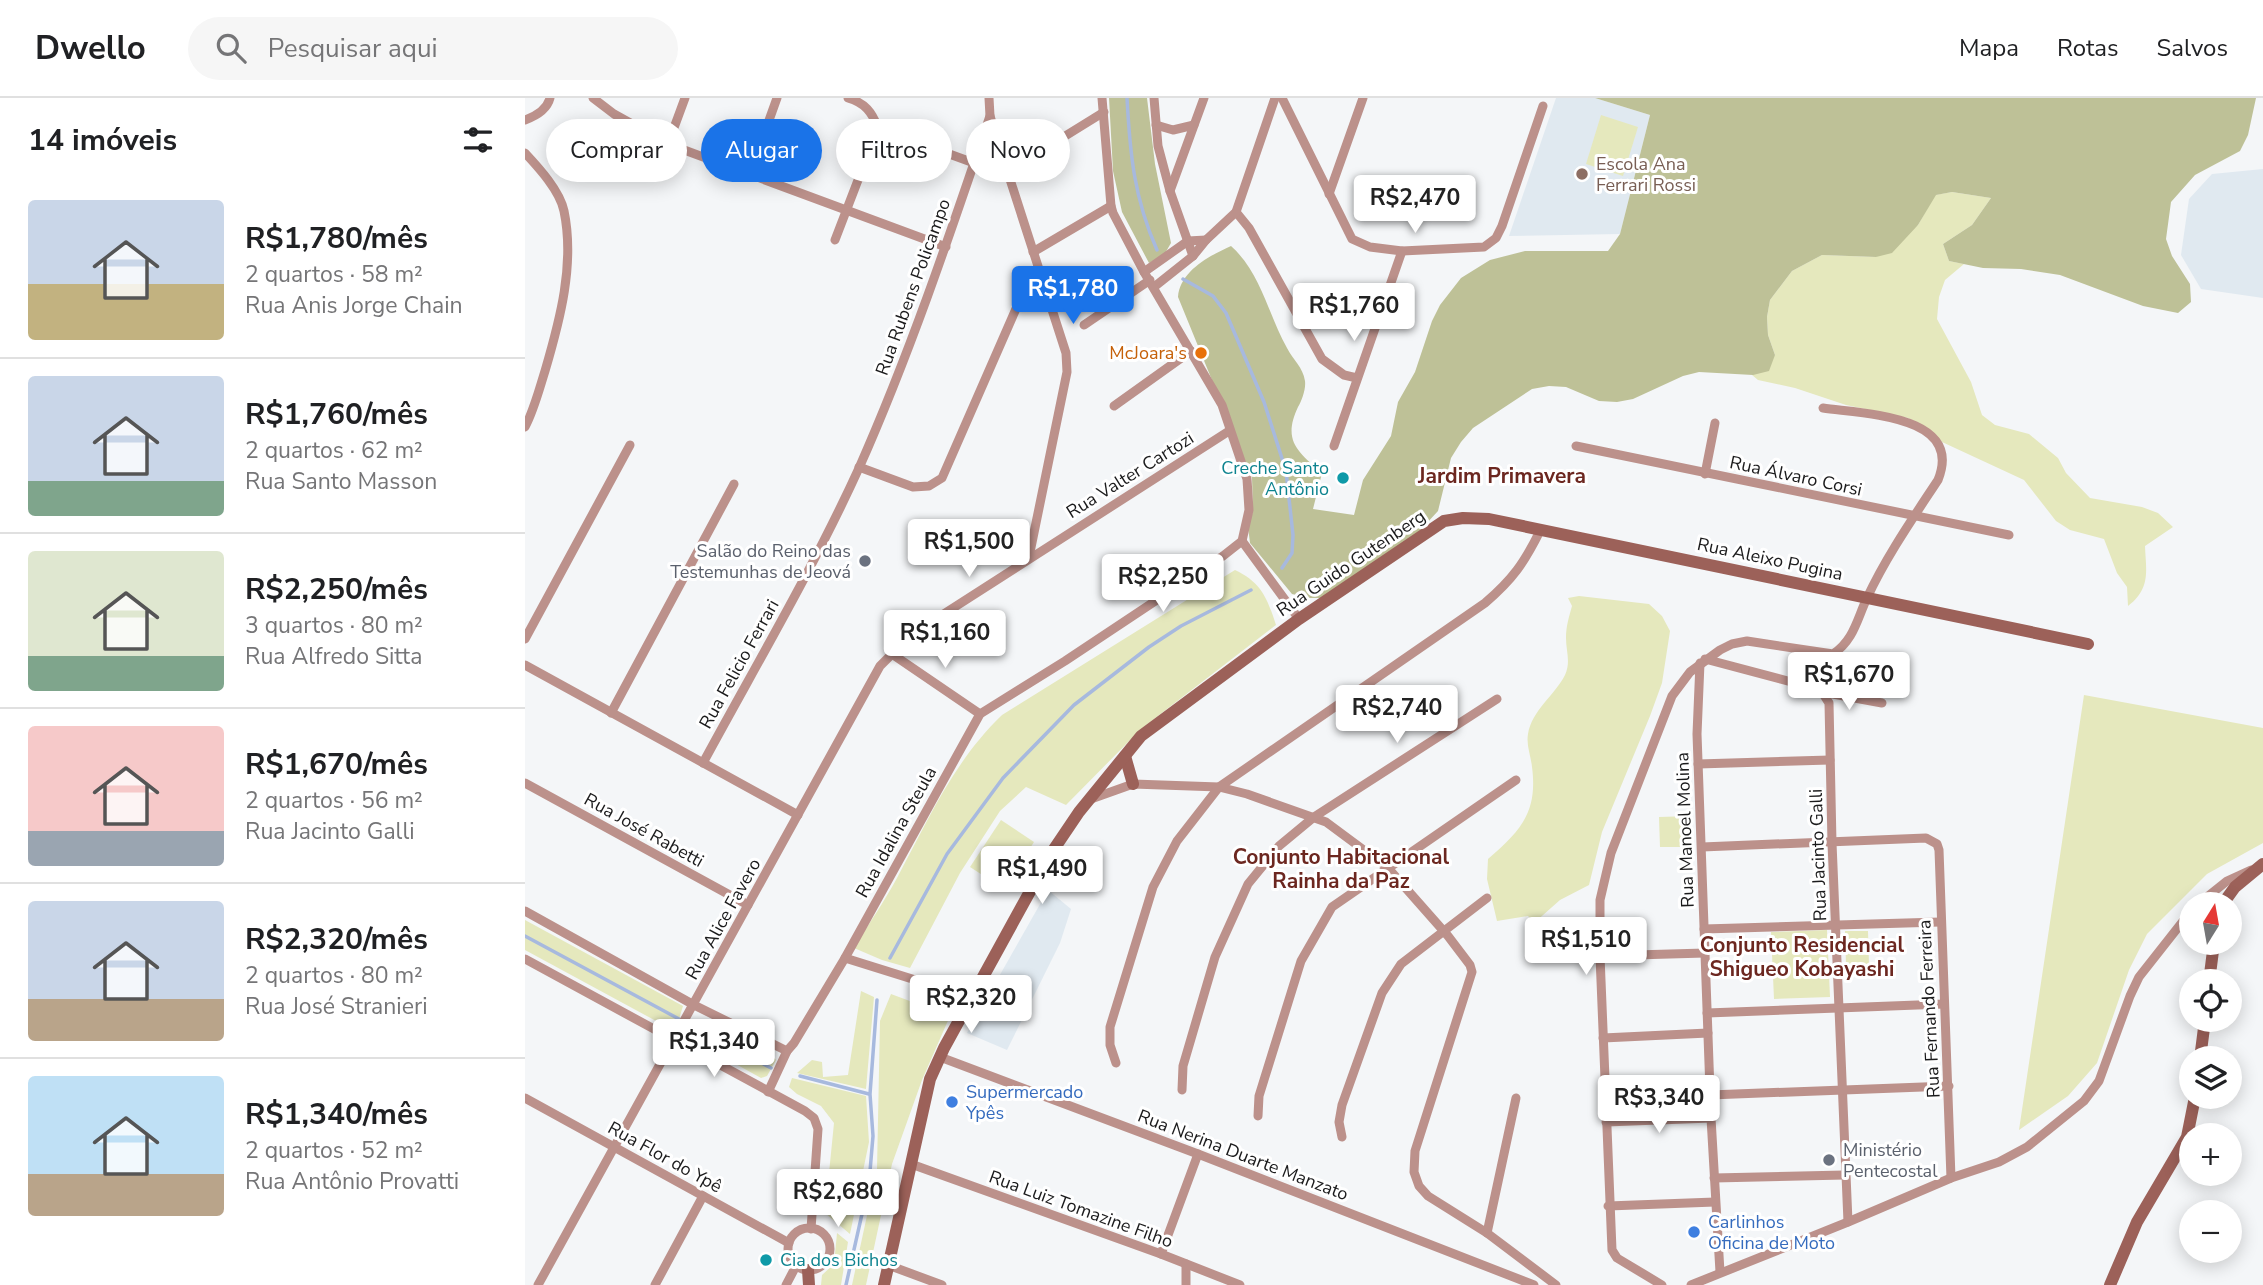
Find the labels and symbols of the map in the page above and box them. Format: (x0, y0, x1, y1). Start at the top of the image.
place label: Escola Ana Ferrari Rossi (1596, 152, 1696, 197)
marker: Escola Ana Ferrari Rossi (1574, 166, 1590, 182)
pin: R$2,470 (1350, 176, 1480, 235)
street label: Rua Rubens Policampo (870, 195, 956, 379)
pin: R$1,780 (1008, 266, 1138, 326)
pin: R$1,760 (1289, 284, 1419, 343)
place label: McJoara's (1109, 341, 1187, 365)
marker: McJoara's (1193, 345, 1209, 361)
street label: Rua Valter Cartozi (1062, 426, 1198, 524)
street label: Rua Álvaro Corsi (1728, 450, 1864, 502)
place label: Creche Santo Antônio (1221, 456, 1329, 501)
district label: Jardim Primavera (1417, 462, 1586, 490)
marker: Creche Santo Antônio (1335, 470, 1351, 486)
street label: Rua Guido Gutenberg (1272, 504, 1430, 622)
pin: R$1,500 (904, 519, 1034, 579)
street label: Rua Aleixo Pugina (1695, 532, 1845, 586)
place label: Salão do Reino das Testemunhas de Jeová (670, 539, 851, 584)
marker: Salão do Reino das Testemunhas de Jeová (857, 553, 873, 569)
pin: R$2,250 (1098, 554, 1228, 614)
street label: Rua Felicio Ferrari (694, 595, 784, 733)
pin: R$1,160 (880, 610, 1010, 670)
pin: R$1,670 (1784, 652, 1914, 712)
pin: R$2,740 (1332, 686, 1462, 745)
street label: Rua Manoel Molina (1670, 752, 1700, 908)
street label: Rua Idalina Steula (850, 762, 942, 902)
street label: Rua José Rabetti (580, 787, 708, 873)
street label: Rua Jacinto Galli (1804, 788, 1832, 922)
district label: Conjunto Habitacional Rainha da Paz (1233, 843, 1450, 895)
pin: R$1,490 (977, 846, 1107, 906)
street label: Rua Alice Favero (680, 854, 766, 984)
north arrow (2179, 892, 2242, 956)
pin: R$1,510 (1521, 918, 1651, 977)
street label: Rua Fernando Ferreira (1912, 919, 1946, 1099)
district label: Conjunto Residencial Shigueo Kobayashi (1700, 931, 1904, 983)
pin: R$2,320 (906, 976, 1036, 1035)
pin: R$1,340 (649, 1020, 779, 1079)
pin: R$3,340 (1594, 1076, 1724, 1135)
place label: Supermercado Ypês (965, 1080, 1083, 1125)
marker: Supermercado Ypês (944, 1094, 960, 1110)
street label: Rua Nerina Duarte Manzato (1134, 1104, 1352, 1206)
street label: Rua Flor do Ypê (604, 1116, 726, 1198)
place label: Ministério Pentecostal (1843, 1138, 1938, 1183)
marker: Ministério Pentecostal (1821, 1152, 1837, 1168)
street label: Rua Luiz Tomazine Filho (986, 1165, 1176, 1253)
pin: R$2,680 (773, 1170, 903, 1229)
place label: Carlinhos Oficina de Moto (1708, 1210, 1835, 1255)
marker: Carlinhos Oficina de Moto (1686, 1224, 1702, 1240)
place label: Cia dos Bichos (780, 1248, 898, 1272)
marker: Cia dos Bichos (758, 1252, 774, 1268)

